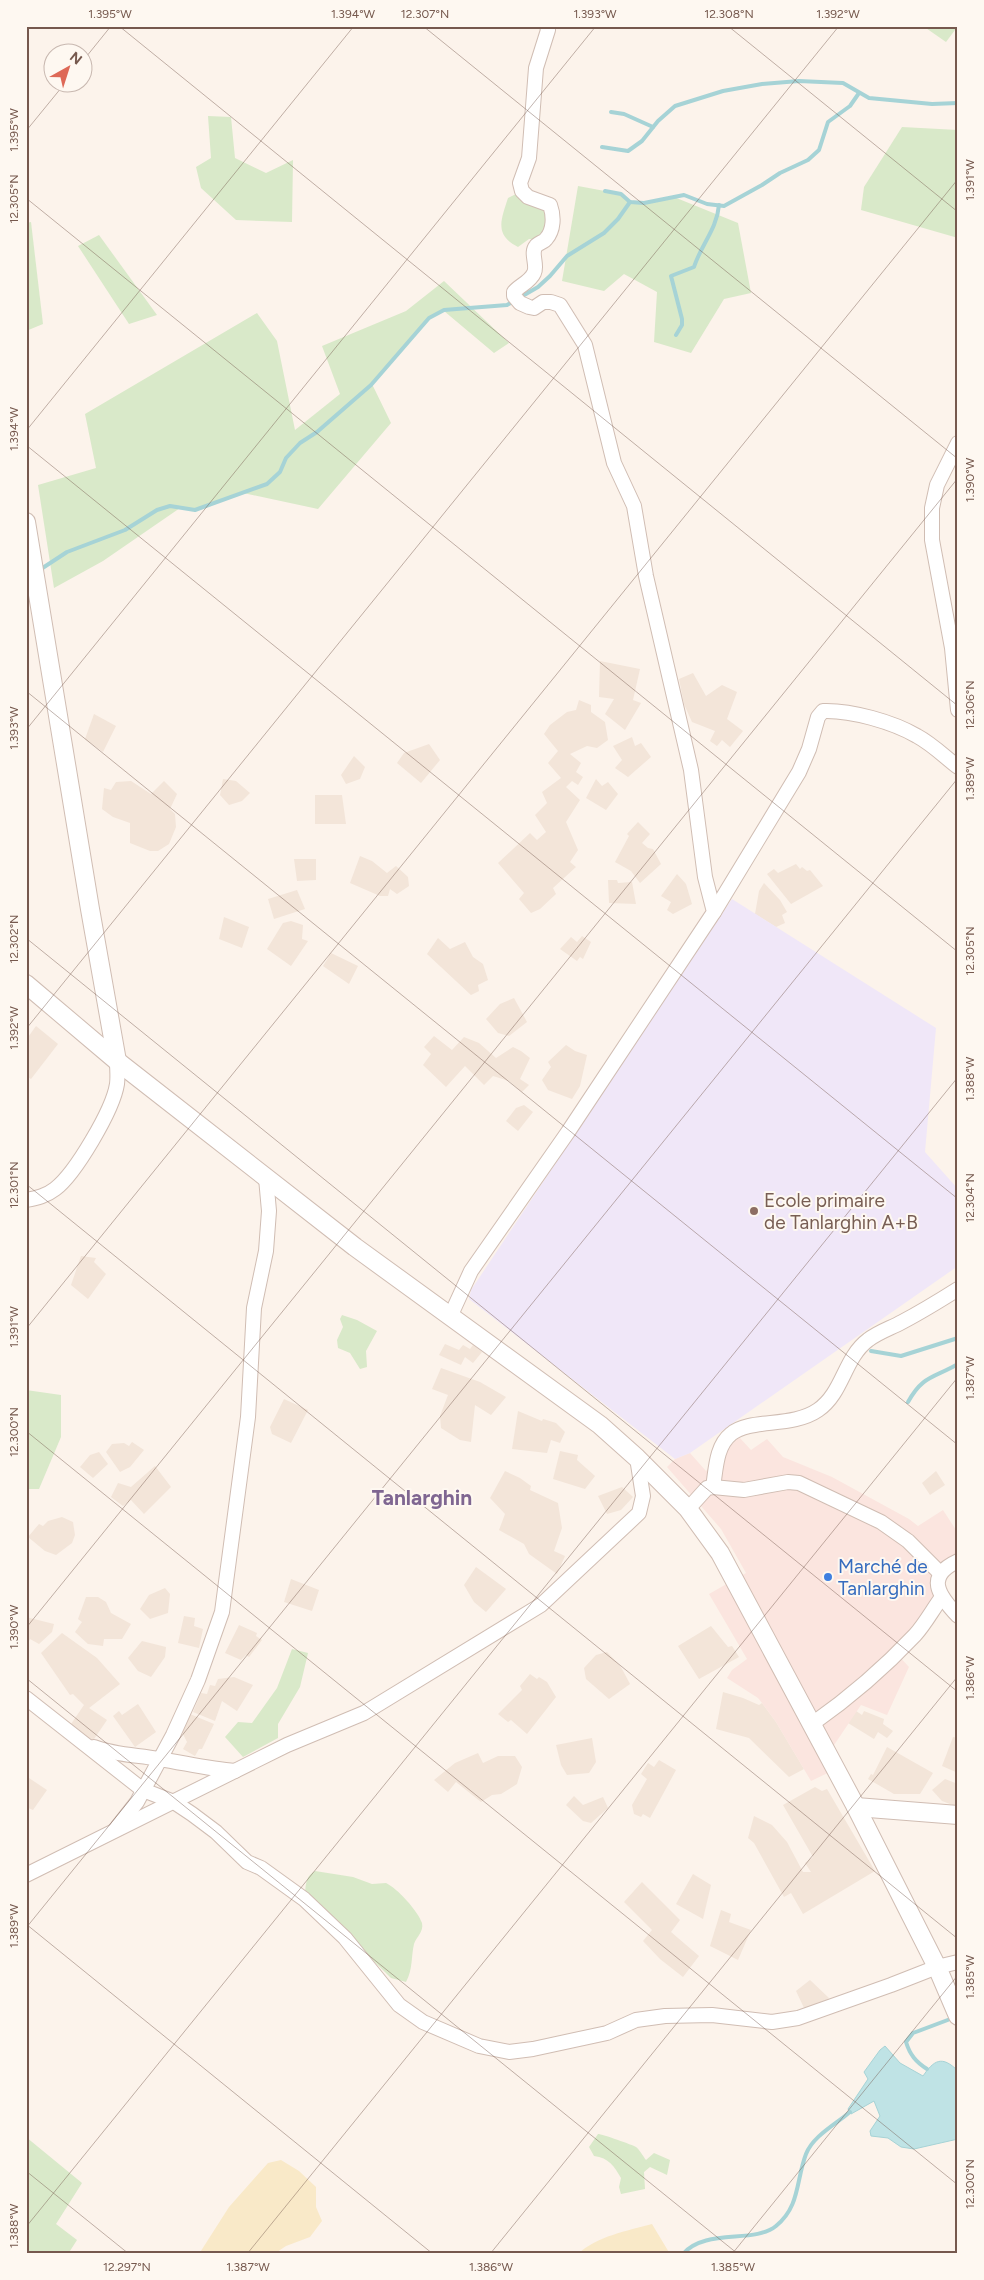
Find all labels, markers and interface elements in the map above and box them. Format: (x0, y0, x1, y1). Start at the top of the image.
text: 1.395°W (88, 7, 132, 21)
text: 1.394°W (331, 7, 376, 21)
text: 12.307°N (401, 7, 449, 21)
text: 1.393°W (573, 7, 617, 21)
text: 12.308°N (704, 7, 754, 21)
text: 1.392°W (816, 7, 860, 21)
north arrow (42, 42, 92, 92)
text: N (66, 48, 85, 68)
text: 1.395°W (7, 108, 21, 152)
text: 1.391°W (963, 159, 977, 201)
text: 12.305°N (7, 175, 21, 224)
text: 1.394°W (7, 406, 21, 451)
text: 1.390°W (963, 457, 977, 502)
text: 12.306°N (963, 681, 977, 729)
text: 1.393°W (7, 706, 21, 750)
text: 1.389°W (963, 756, 977, 801)
text: 12.302°N (7, 915, 21, 963)
text: 12.305°N (963, 927, 977, 976)
text: 1.392°W (7, 1006, 21, 1050)
text: 1.388°W (963, 1056, 977, 1101)
text: 12.301°N (7, 1161, 21, 1209)
text: 12.304°N (963, 1173, 977, 1223)
place label: Ecole primaire de Tanlarghin A+B (764, 1189, 918, 1234)
marker: Ecole primaire de Tanlarghin A+B (748, 1205, 760, 1217)
text: 1.391°W (7, 1306, 21, 1348)
text: 1.387°W (963, 1356, 977, 1400)
text: 12.300°N (7, 1407, 21, 1457)
district label: Tanlarghin (372, 1485, 472, 1510)
place label: Marché de Tanlarghin (838, 1555, 928, 1600)
marker: Marché de Tanlarghin (822, 1571, 834, 1583)
text: 1.390°W (7, 1604, 21, 1649)
text: 1.386°W (963, 1655, 977, 1700)
text: 1.389°W (7, 1903, 21, 1948)
text: 1.385°W (963, 1954, 977, 1999)
text: 12.300°N (963, 2159, 977, 2209)
text: 1.388°W (7, 2203, 21, 2248)
text: 12.297°N (103, 2260, 151, 2274)
text: 1.387°W (226, 2260, 270, 2274)
text: 1.386°W (469, 2260, 514, 2274)
text: 1.385°W (711, 2260, 756, 2274)

